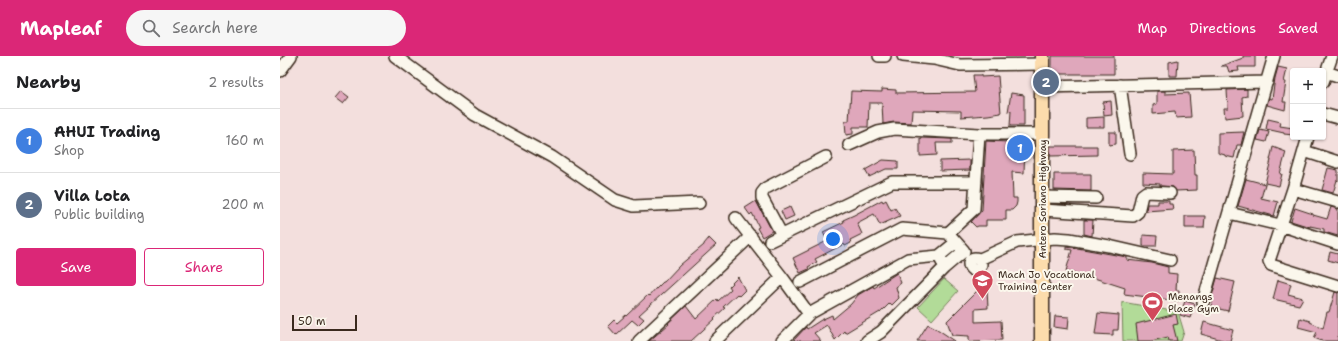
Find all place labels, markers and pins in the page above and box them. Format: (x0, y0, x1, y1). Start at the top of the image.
pin: 2 (1033, 67, 1059, 97)
pin: 1 (1007, 133, 1033, 163)
school or university icon: Mach Jo Vocational Training Center (969, 267, 995, 300)
place label: Mach Jo Vocational Training Center (998, 268, 1095, 293)
sports icon: Menangs Place Gym (1139, 289, 1165, 322)
place label: Menangs Place Gym (1168, 290, 1219, 315)

